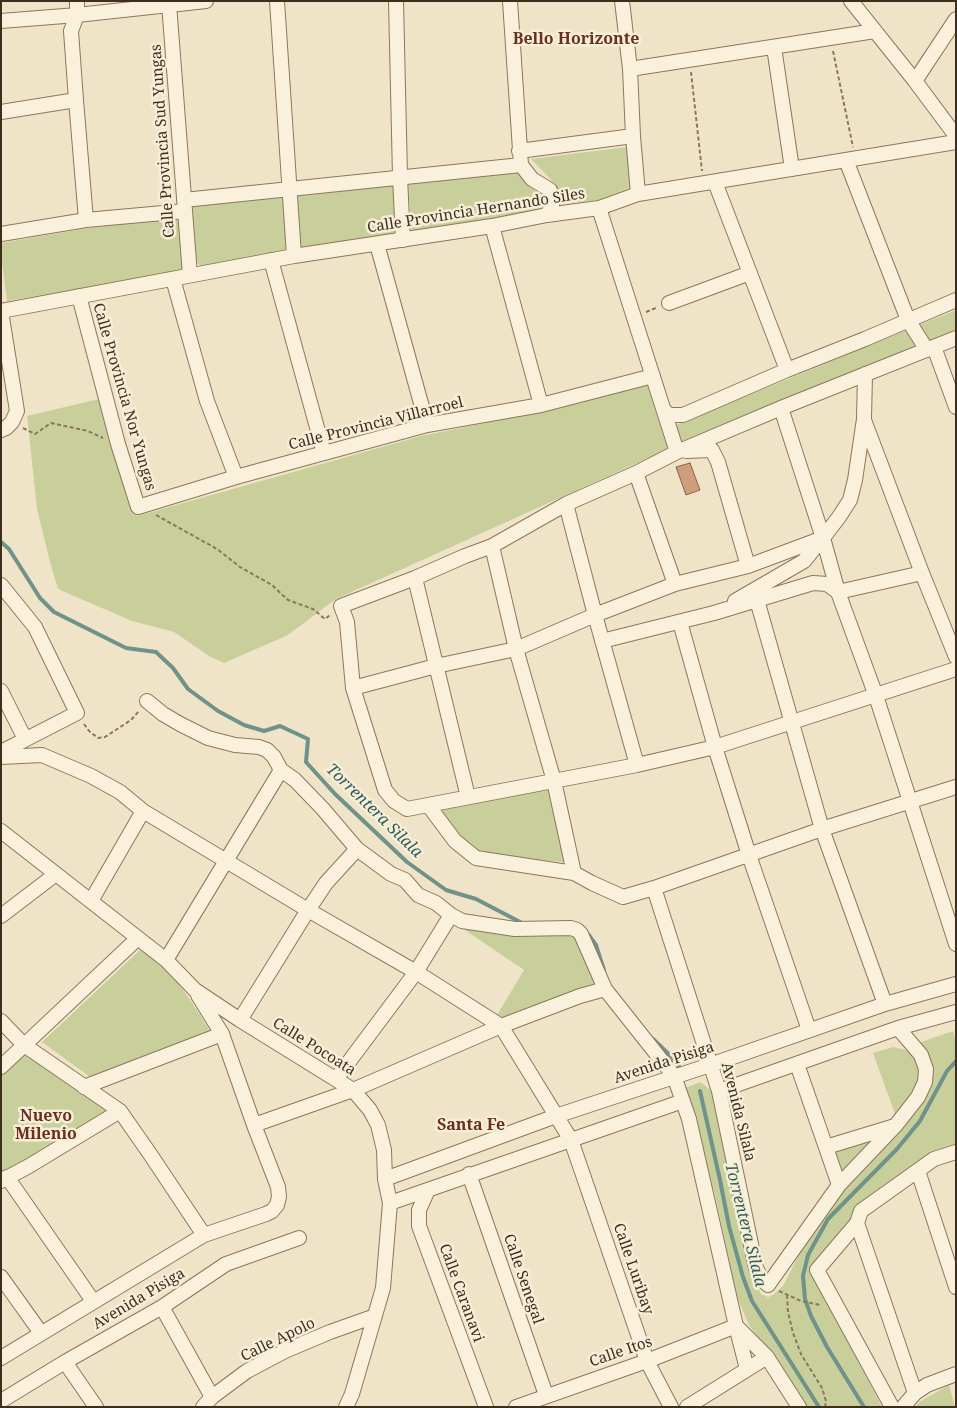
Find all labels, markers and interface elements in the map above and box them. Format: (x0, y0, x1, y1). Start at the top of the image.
district label: Bello Horizonte (513, 29, 639, 49)
street label: Calle Provincia Sud Yungas (147, 44, 179, 238)
street label: Calle Provincia Hernando Siles (366, 185, 586, 237)
street label: Calle Provincia Nor Yungas (89, 301, 159, 493)
street label: Calle Provincia Villarroel (287, 394, 465, 454)
water label: Torrentera Silala (322, 760, 426, 862)
street label: Calle Pocoata (269, 1014, 359, 1080)
street label: Avenida Pisiga (612, 1038, 716, 1088)
street label: Avenida Silala (717, 1061, 759, 1163)
district label: Nuevo Milenio (15, 1106, 77, 1144)
district label: Santa Fe (437, 1115, 505, 1135)
water label: Torrentera Silala (720, 1161, 770, 1289)
street label: Calle Luribay (609, 1221, 657, 1317)
street label: Calle Senegal (499, 1232, 547, 1326)
street label: Calle Caranavi (435, 1241, 487, 1345)
street label: Avenida Pisiga (90, 1264, 188, 1334)
street label: Calle Apolo (238, 1314, 318, 1366)
street label: Calle Itos (587, 1333, 655, 1371)

